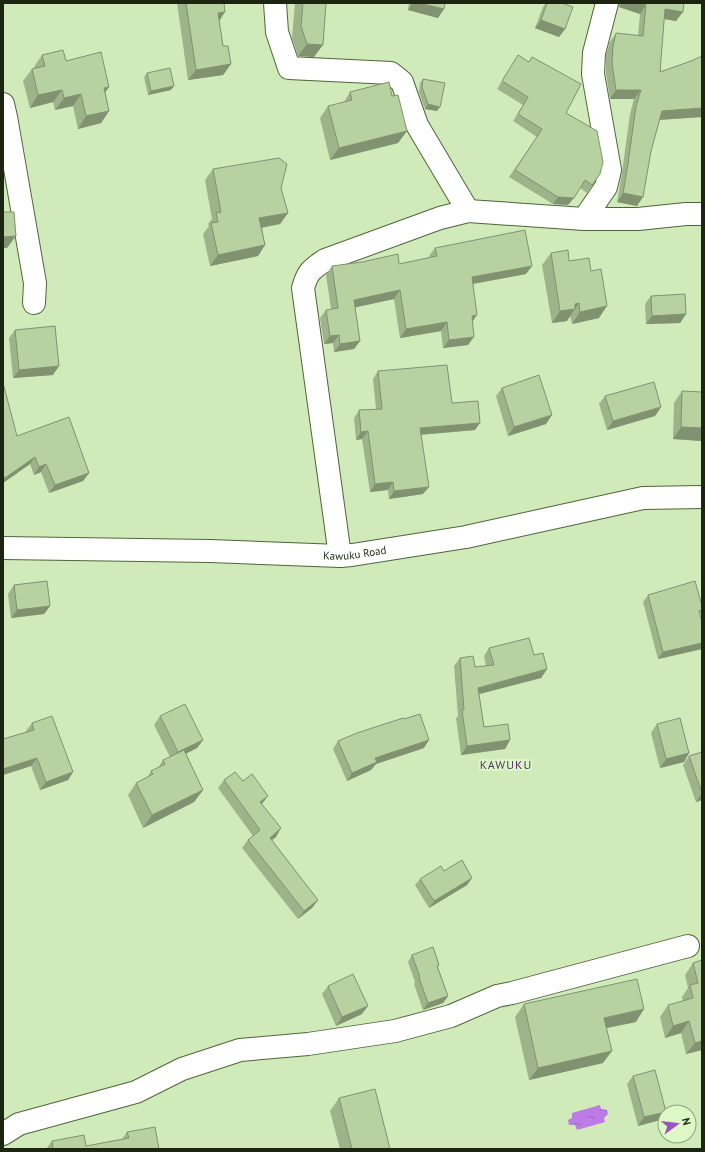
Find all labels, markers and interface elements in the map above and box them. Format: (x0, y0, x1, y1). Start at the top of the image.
street label: Kawuku Road (323, 543, 387, 563)
district label: KAWUKU (480, 757, 532, 772)
north arrow (657, 1104, 697, 1144)
text: N (679, 1116, 694, 1127)

